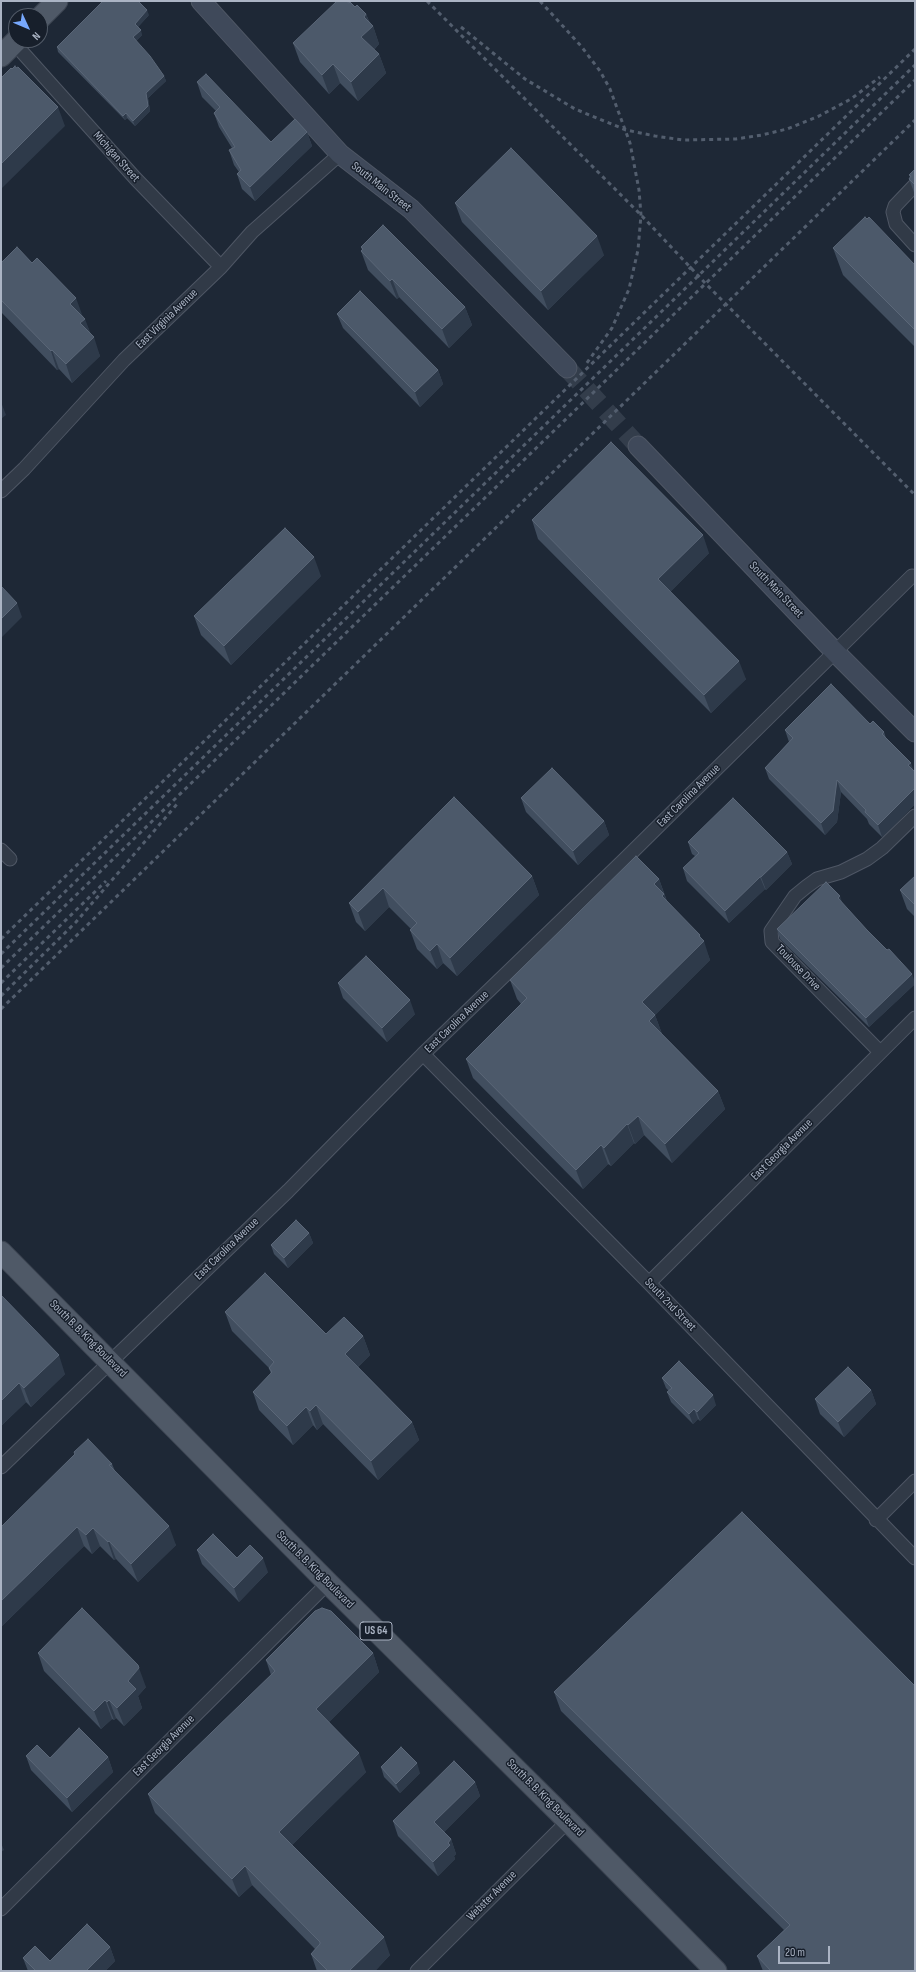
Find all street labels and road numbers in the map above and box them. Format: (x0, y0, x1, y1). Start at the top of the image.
street label: Michigan Street (90, 129, 142, 185)
street label: South Main Street (348, 159, 414, 215)
street label: East Virginia Avenue (133, 286, 201, 352)
street label: South Main Street (746, 559, 806, 621)
street label: East Carolina Avenue (654, 761, 724, 831)
street label: Toulouse Drive (773, 942, 823, 994)
street label: East Carolina Avenue (422, 988, 492, 1056)
street label: East Georgia Avenue (748, 1116, 816, 1184)
street label: East Carolina Avenue (192, 1215, 262, 1283)
street label: South 2nd Street (641, 1275, 699, 1335)
street label: South B. B. King Boulevard (46, 1297, 130, 1381)
street label: South B. B. King Boulevard (273, 1528, 357, 1612)
road number: US 64 (360, 1622, 392, 1640)
street label: East Georgia Avenue (130, 1712, 198, 1780)
street label: South B. B. King Boulevard (503, 1756, 587, 1840)
street label: Webster Avenue (464, 1868, 520, 1924)

